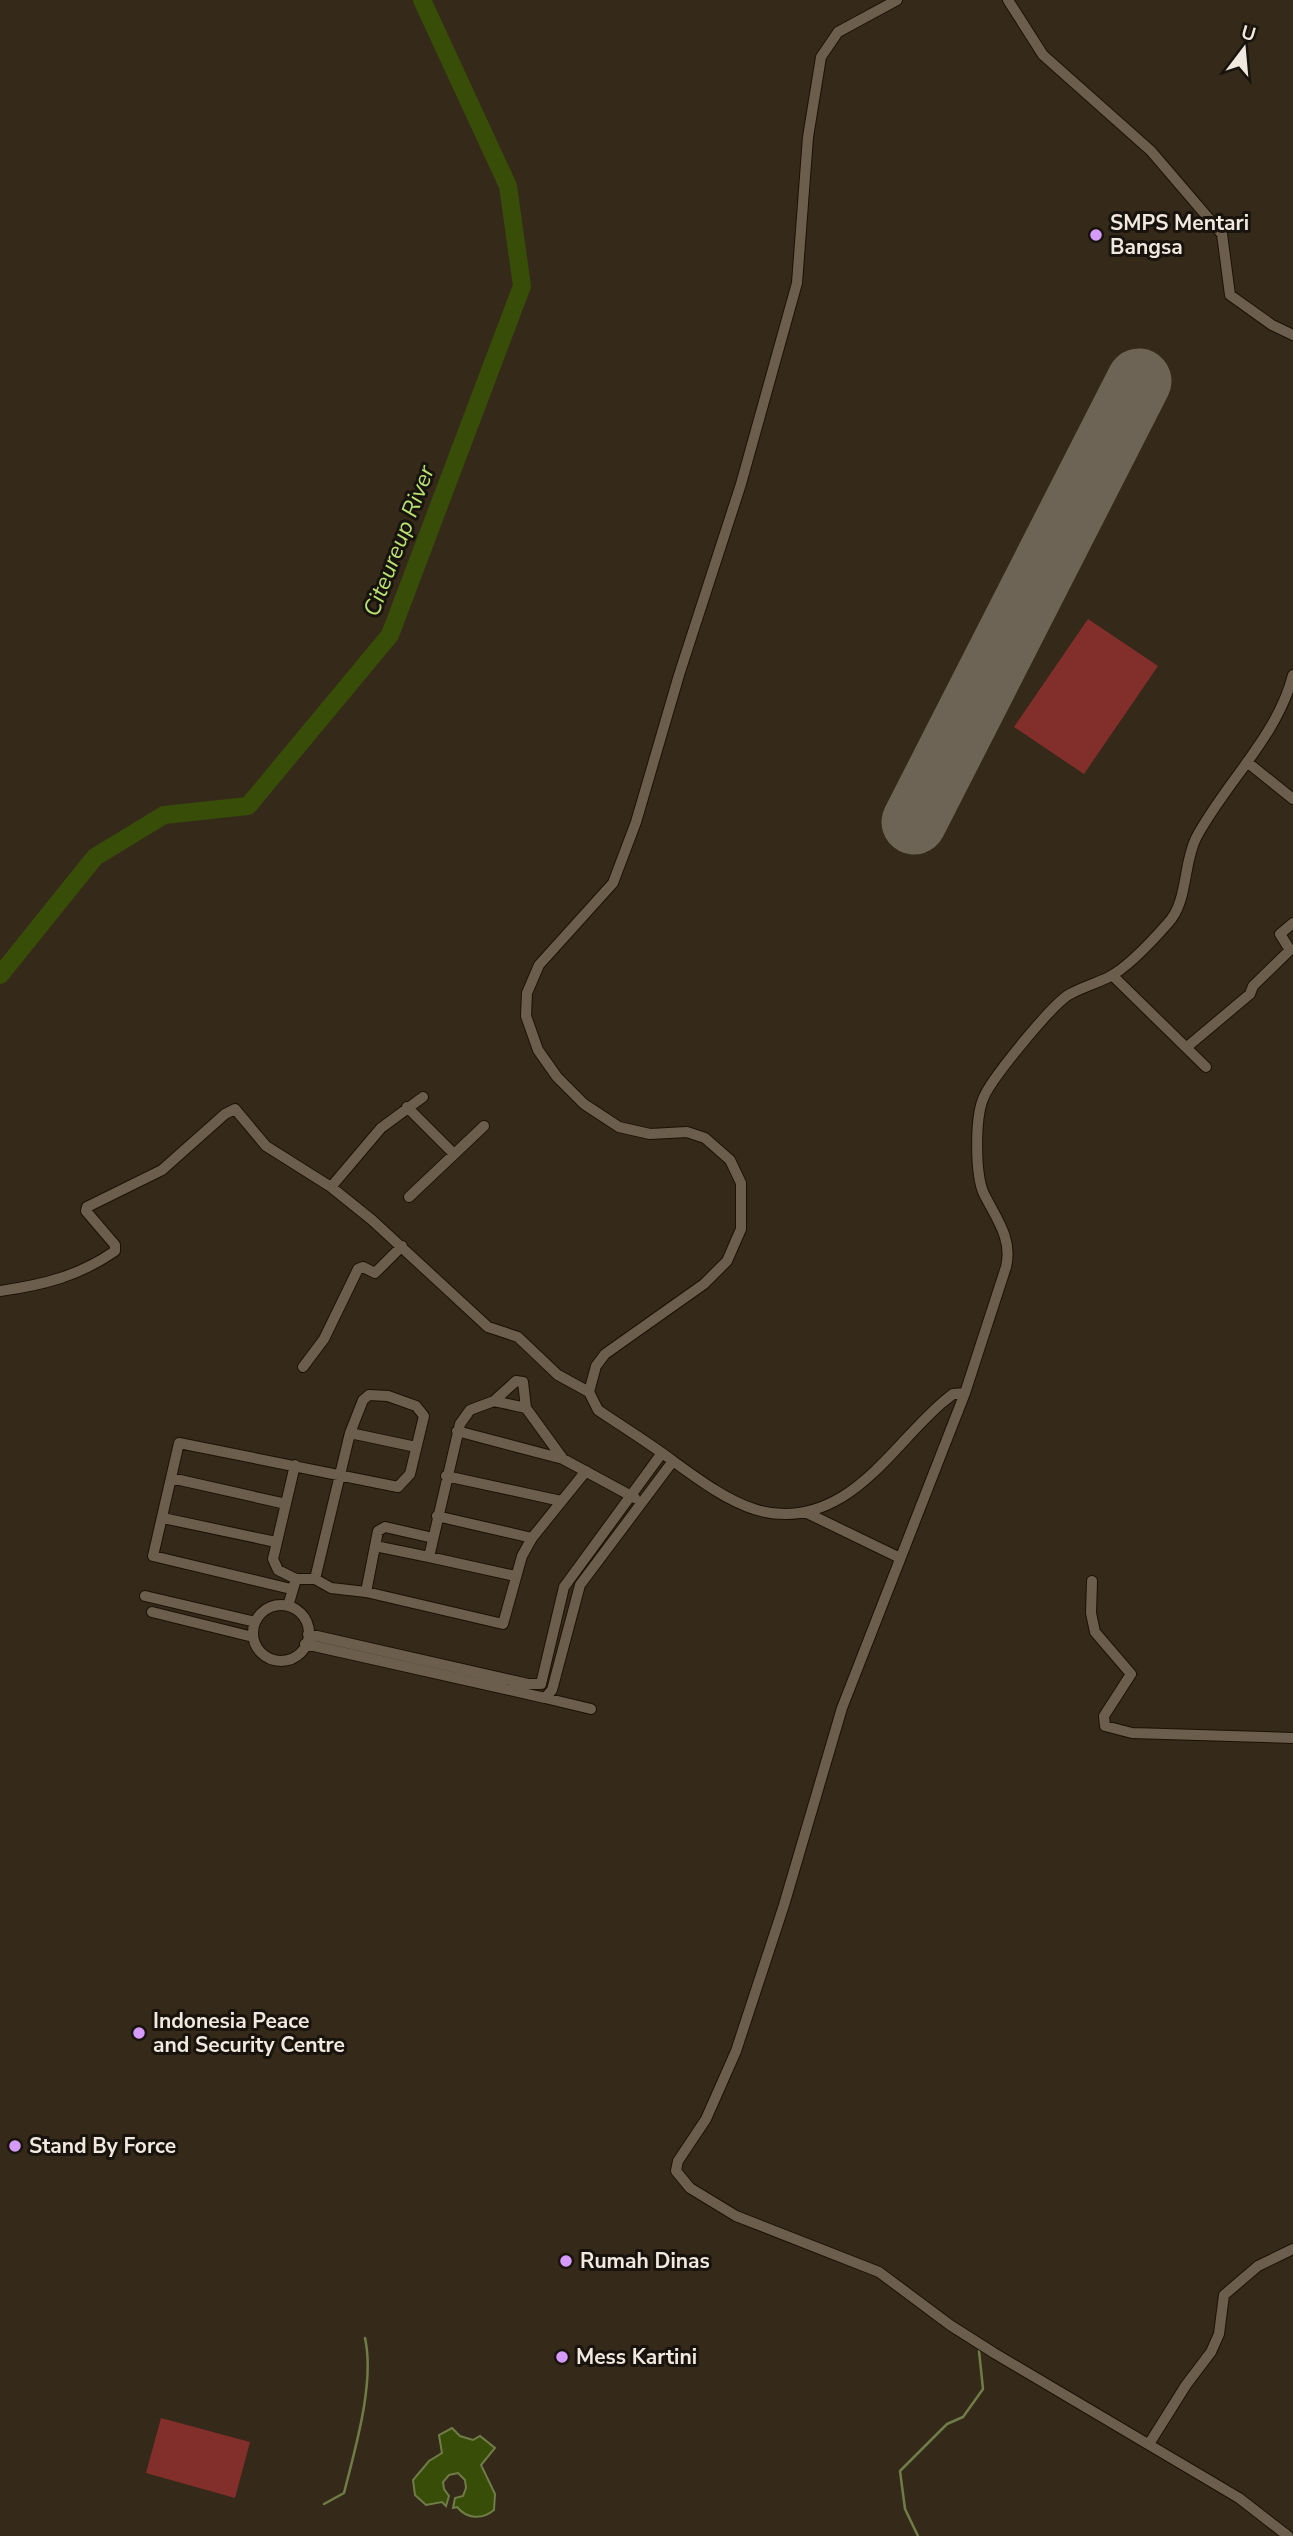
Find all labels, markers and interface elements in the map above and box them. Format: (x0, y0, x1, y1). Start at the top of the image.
north arrow (1209, 14, 1279, 84)
text: U (1238, 19, 1259, 48)
place label: SMPS Mentari Bangsa (1110, 209, 1249, 261)
marker: SMPS Mentari Bangsa (1088, 227, 1104, 243)
water label: Citeureup River (356, 460, 442, 621)
place label: Indonesia Peace and Security Centre (153, 2007, 345, 2059)
marker: Indonesia Peace and Security Centre (131, 2025, 147, 2041)
place label: Stand By Force (29, 2132, 176, 2160)
marker: Stand By Force (7, 2138, 23, 2154)
place label: Rumah Dinas (580, 2247, 710, 2275)
marker: Rumah Dinas (558, 2253, 574, 2269)
place label: Mess Kartini (576, 2343, 697, 2371)
marker: Mess Kartini (554, 2349, 570, 2365)

